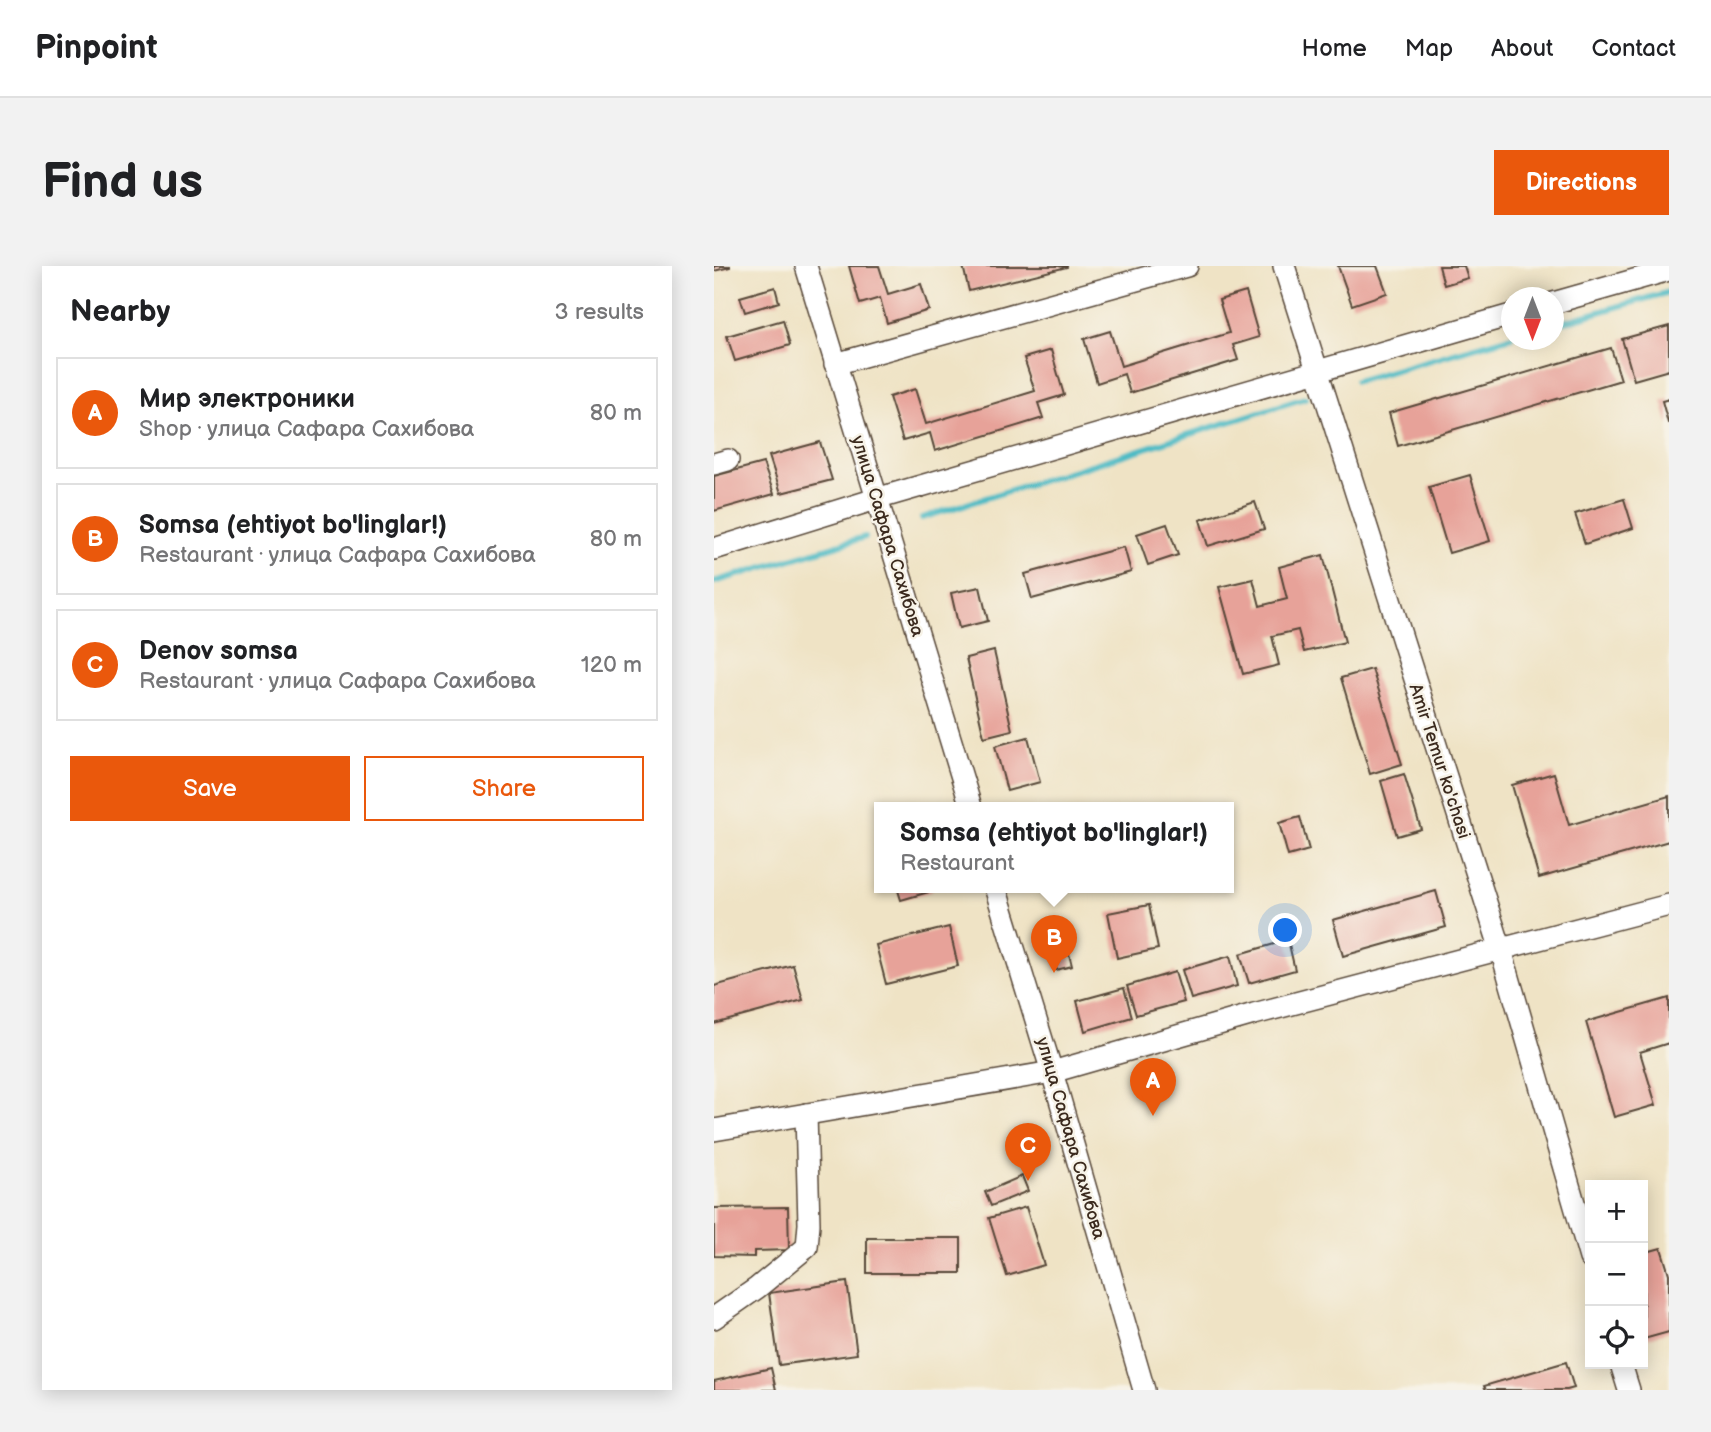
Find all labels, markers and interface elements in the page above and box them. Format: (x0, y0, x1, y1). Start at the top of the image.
text: Pinpoint (35, 28, 157, 68)
text: Home (1302, 34, 1367, 63)
text: Map (1405, 34, 1453, 63)
text: About (1491, 34, 1553, 63)
text: Contact (1591, 34, 1676, 63)
button: Directions (1494, 150, 1669, 215)
text: Find us (42, 153, 203, 212)
north arrow (1501, 287, 1564, 350)
text: Nearby (70, 294, 170, 330)
text: 3 results (555, 298, 644, 326)
text: Мир электроники (139, 384, 355, 415)
text: A (88, 399, 102, 427)
text: 80 m (590, 399, 642, 427)
text: Shop · улица Сафара Сахибова (139, 415, 474, 443)
street label: улица Сафара Сахибова (847, 433, 928, 640)
text: Somsa (ehtiyot bo'linglar!) (139, 510, 447, 541)
text: B (87, 525, 103, 553)
text: 80 m (590, 525, 642, 553)
text: Restaurant · улица Сафара Сахибова (139, 541, 536, 569)
text: Denov somsa (139, 636, 298, 667)
text: C (87, 651, 103, 679)
text: 120 m (581, 651, 642, 679)
text: Restaurant · улица Сафара Сахибова (139, 667, 536, 695)
street label: Amir Temur ko'chasi (1405, 681, 1475, 841)
button: Save (70, 756, 350, 821)
button: Share (364, 756, 644, 821)
popup (874, 802, 1234, 893)
text: Somsa (ehtiyot bo'linglar!) (900, 818, 1208, 849)
text: Restaurant (900, 849, 1015, 877)
your location (1268, 913, 1302, 947)
pin: B (1031, 915, 1077, 973)
street label: улица Сафара Сахибова (1032, 1035, 1110, 1242)
pin: A (1130, 1058, 1176, 1116)
pin: C (1005, 1123, 1051, 1181)
map controls (1585, 1180, 1648, 1369)
button: + (1585, 1180, 1648, 1243)
button: − (1585, 1243, 1648, 1306)
button: locate (1585, 1306, 1648, 1369)

